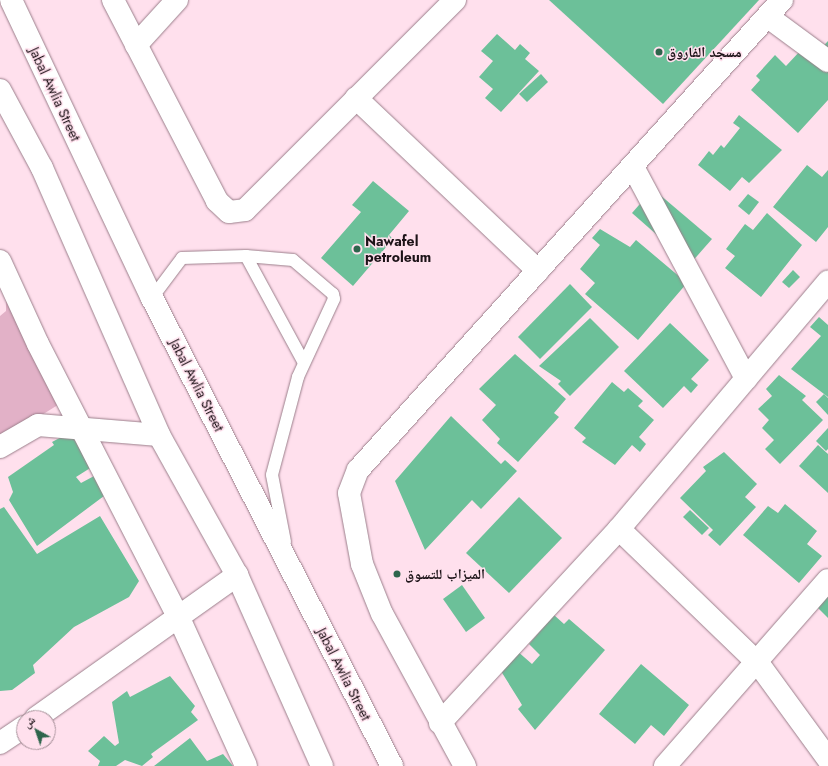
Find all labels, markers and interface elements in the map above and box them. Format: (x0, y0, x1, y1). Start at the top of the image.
street label: Jabal Awlia Street (26, 44, 84, 144)
place label: مسجد الفاروق (667, 44, 742, 60)
marker: مسجد الفاروق (654, 47, 664, 57)
place label: Nawafel petroleum (365, 233, 431, 266)
marker: Nawafel petroleum (352, 244, 362, 254)
street label: Jabal Awlia Street (166, 336, 228, 434)
place label: الميزاب للتسوق (405, 566, 485, 582)
marker: الميزاب للتسوق (392, 569, 402, 579)
street label: Jabal Awlia Street (313, 625, 375, 723)
north arrow (16, 710, 56, 750)
text: ش (19, 712, 39, 731)

